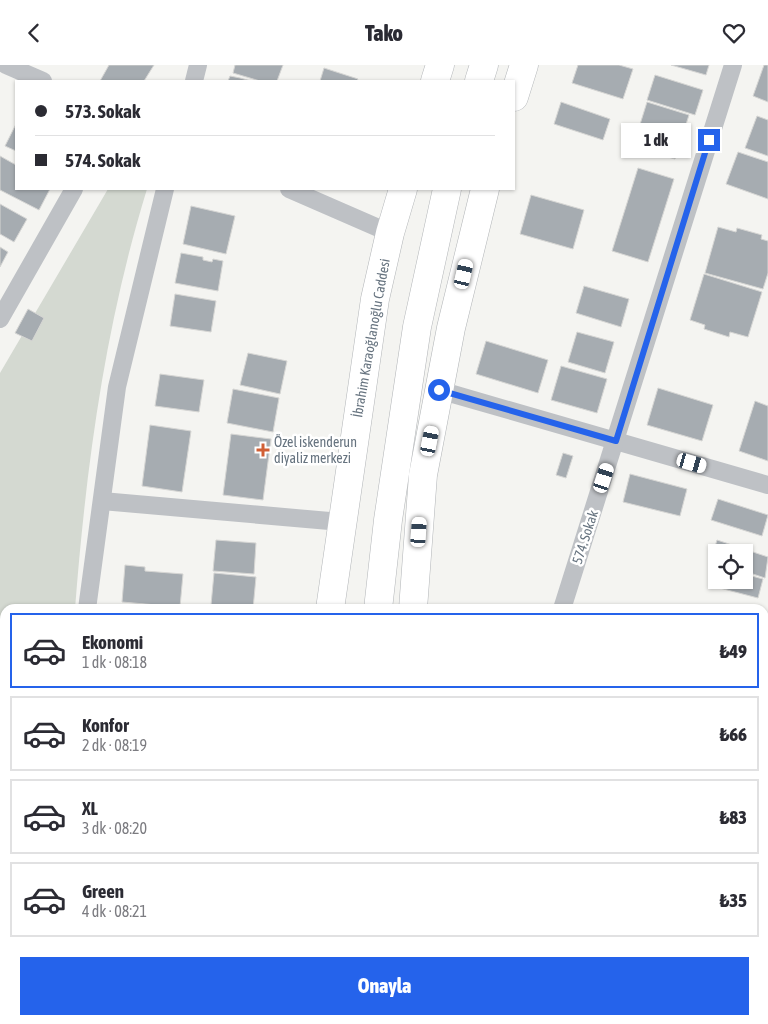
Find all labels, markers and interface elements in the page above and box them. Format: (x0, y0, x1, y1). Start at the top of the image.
icon: back (20, 19, 48, 47)
icon: heart (720, 19, 748, 47)
text: Tako (365, 20, 403, 46)
text: 573. Sokak (65, 100, 140, 122)
callout: 1 dk (622, 123, 692, 157)
route end (698, 129, 720, 151)
text: 1 dk (644, 131, 668, 149)
text: 574. Sokak (65, 149, 140, 171)
street label: İbrahim Karaoğlanoğlu Caddesi (349, 257, 393, 419)
car (453, 258, 474, 290)
route start (428, 379, 450, 401)
car (419, 425, 440, 457)
place label: Özel iskenderun diyaliz merkezi (274, 434, 357, 466)
marker: Özel iskenderun diyaliz merkezi (256, 443, 270, 457)
car (675, 452, 708, 474)
car (592, 461, 615, 495)
street label: 574. Sokak (569, 508, 601, 566)
car (410, 517, 427, 547)
map controls (708, 544, 753, 589)
button: locate (708, 544, 753, 589)
icon: car (22, 628, 67, 673)
text: Ekonomi (82, 631, 143, 653)
text: ₺49 (720, 640, 747, 662)
text: 1 dk · 08:18 (82, 653, 147, 671)
icon: car (22, 711, 67, 756)
text: Konfor (82, 714, 129, 736)
text: ₺66 (720, 723, 747, 745)
text: 2 dk · 08:19 (82, 736, 147, 754)
icon: car (22, 794, 67, 839)
text: XL (82, 797, 98, 819)
text: ₺83 (720, 806, 747, 828)
text: 3 dk · 08:20 (82, 819, 147, 837)
icon: car (22, 877, 67, 922)
text: Green (82, 880, 124, 902)
text: ₺35 (720, 889, 747, 911)
text: 4 dk · 08:21 (82, 902, 147, 920)
button: Onayla (20, 957, 749, 1015)

